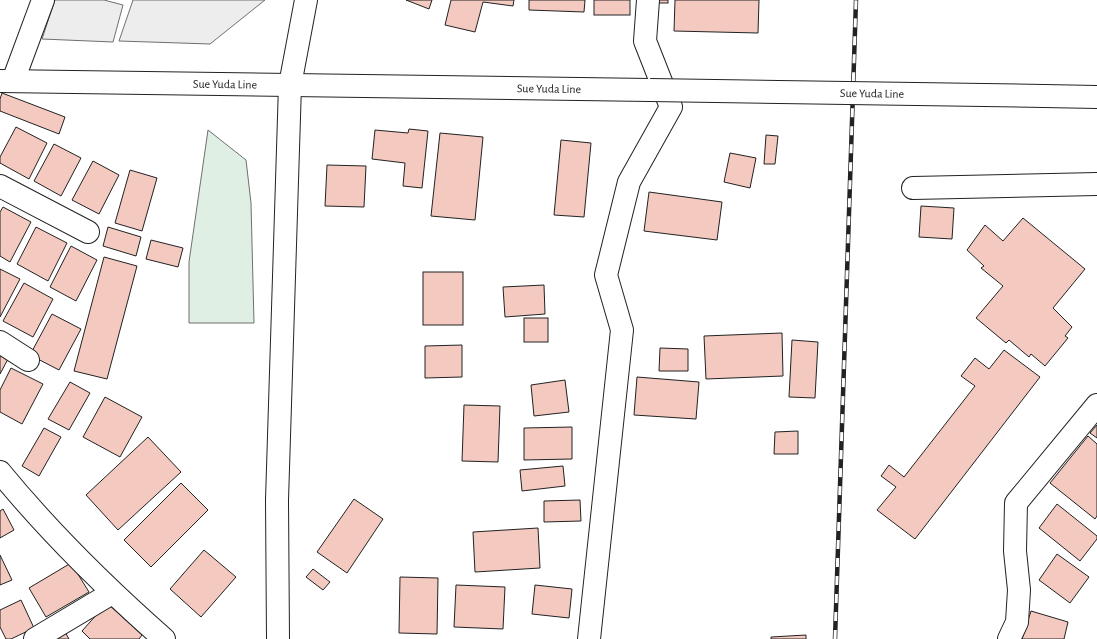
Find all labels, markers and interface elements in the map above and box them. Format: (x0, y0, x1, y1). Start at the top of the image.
street label: Sue Yuda Line (193, 78, 257, 91)
street label: Sue Yuda Line (517, 82, 581, 95)
street label: Sue Yuda Line (840, 87, 904, 100)

